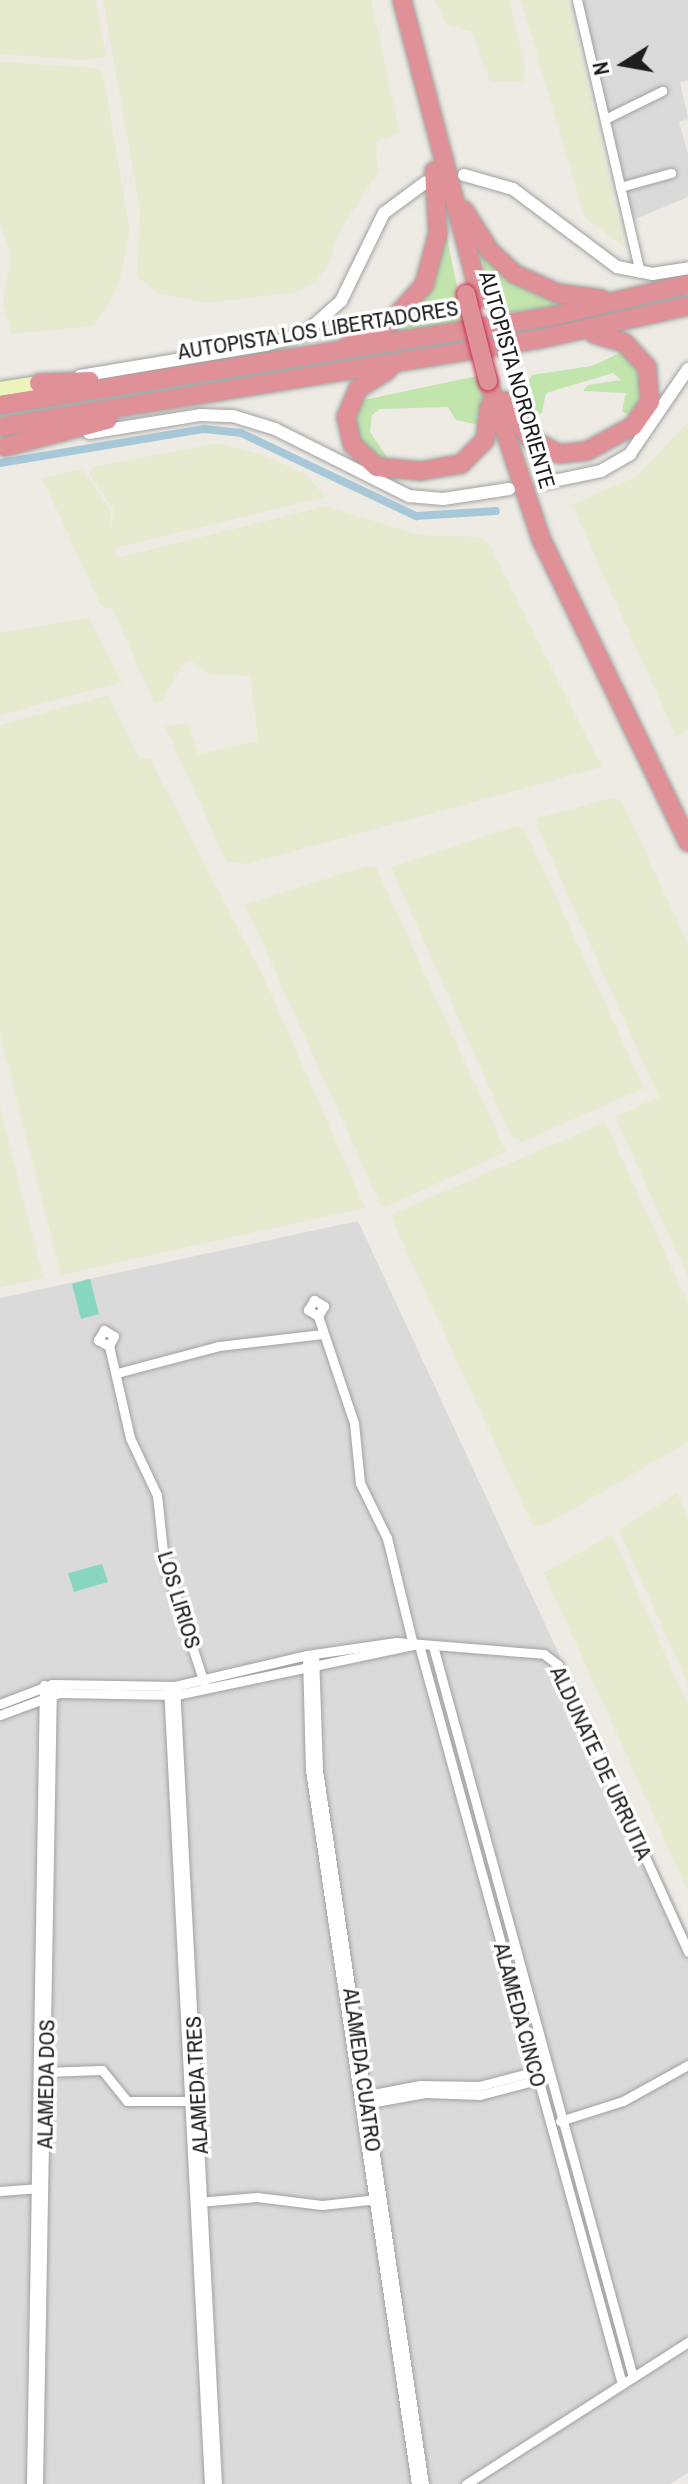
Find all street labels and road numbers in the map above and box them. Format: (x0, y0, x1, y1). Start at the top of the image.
street label: AUTOPISTA NORORIENTE (473, 268, 561, 492)
street label: AUTOPISTA LOS LIBERTADORES (175, 295, 461, 365)
street label: LOS LIRIOS (152, 1548, 206, 1652)
street label: ALDUNATE DE URRUTIA (545, 1662, 657, 1864)
street label: ALAMEDA CINCO (488, 1939, 552, 2091)
street label: ALAMEDA CUATRO (337, 1986, 387, 2154)
street label: ALAMEDA TRES (180, 2015, 214, 2155)
street label: ALAMEDA DOS (32, 2019, 60, 2149)

